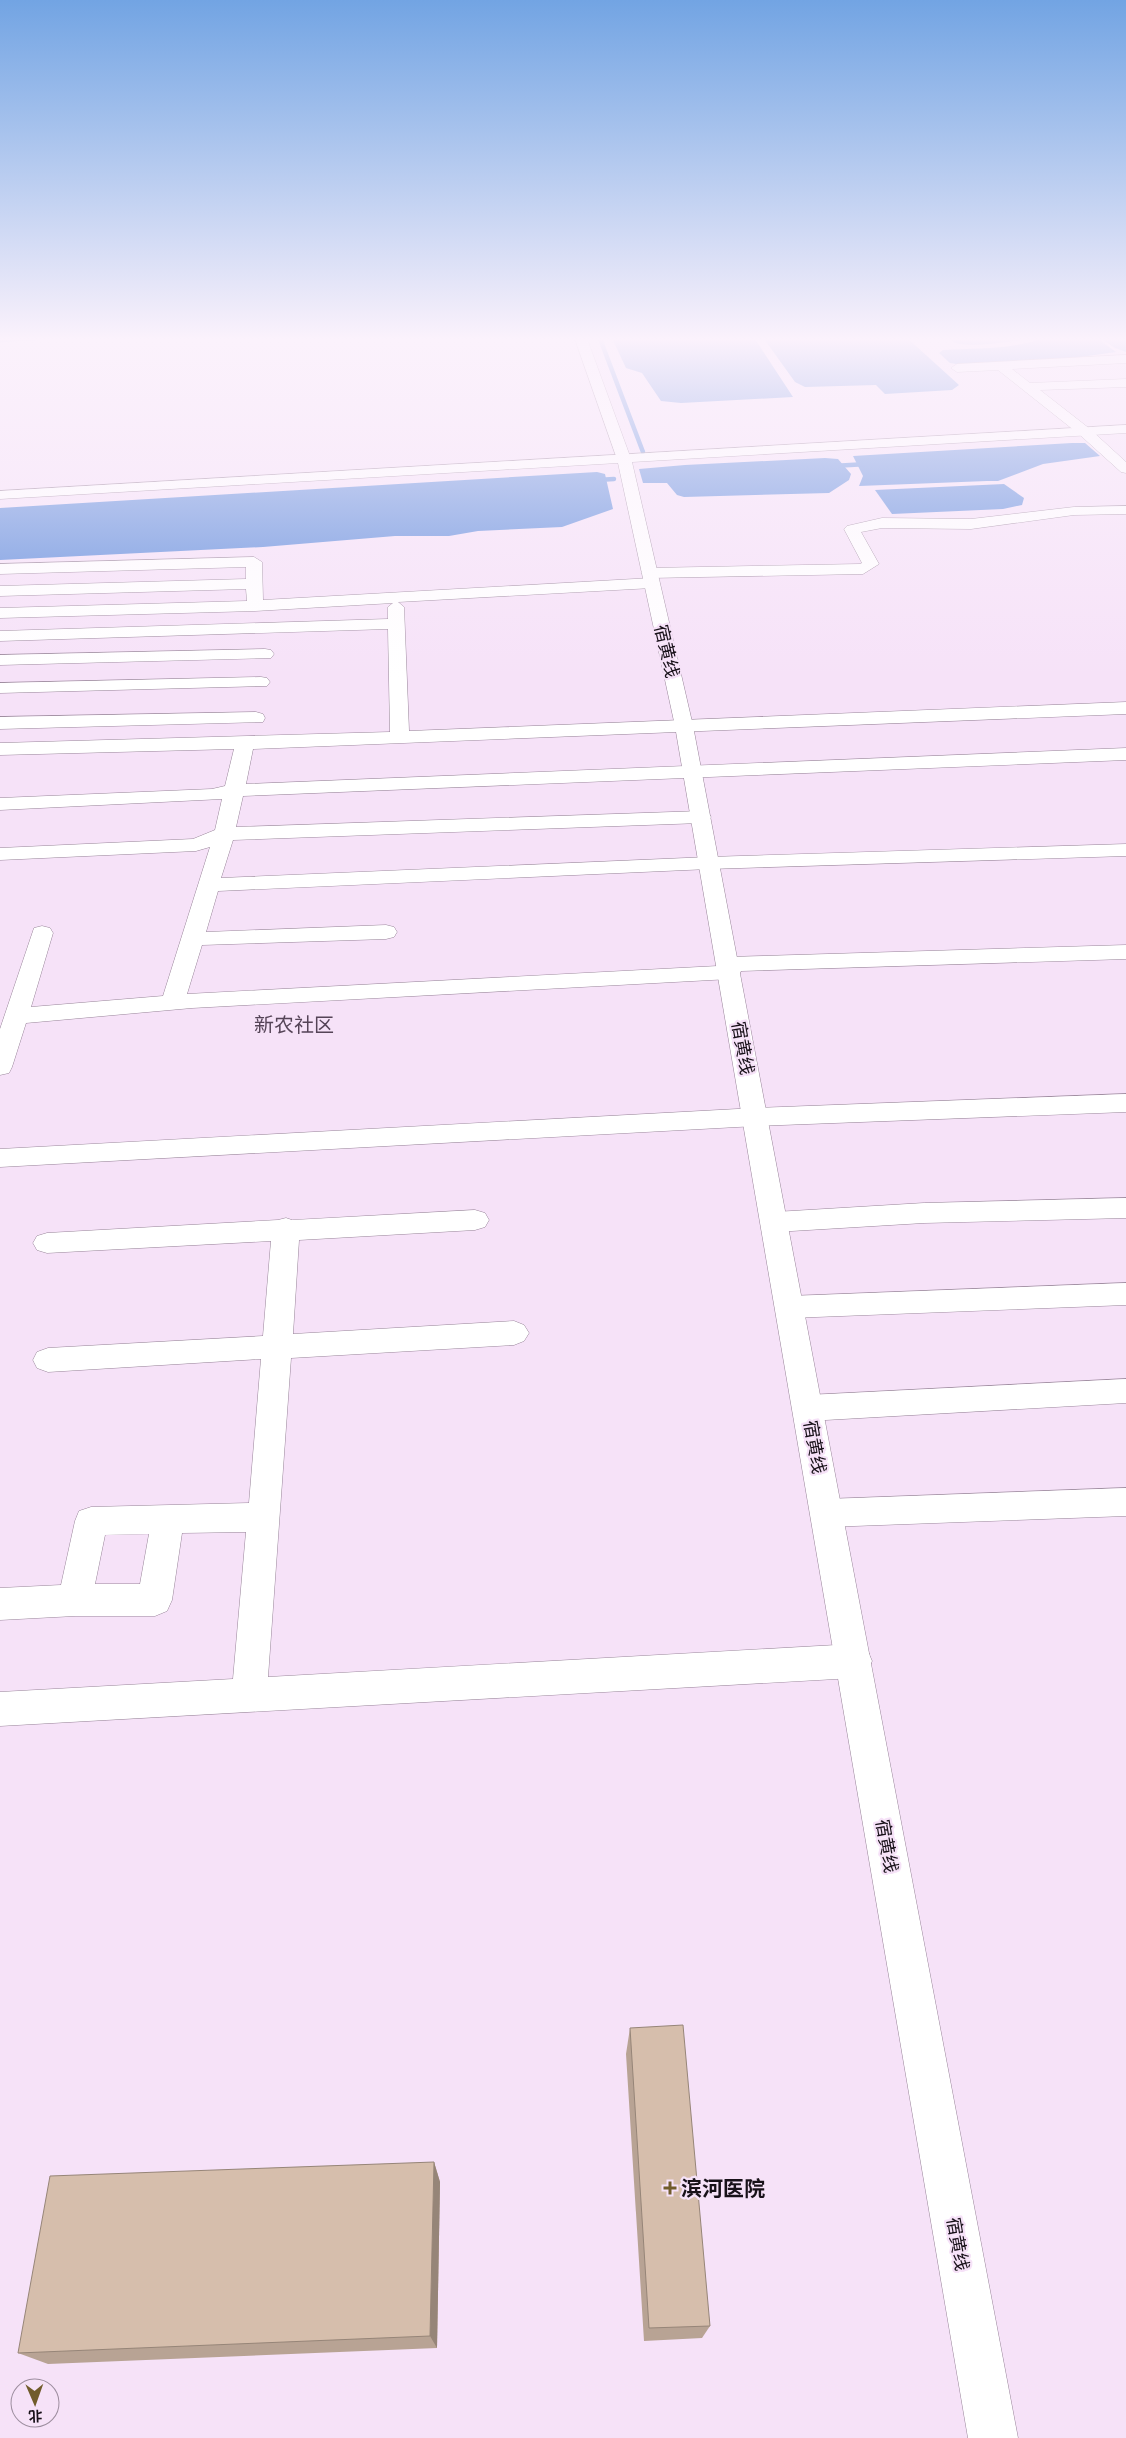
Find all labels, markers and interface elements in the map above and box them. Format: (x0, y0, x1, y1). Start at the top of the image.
street label: 宿黄线 (651, 622, 683, 680)
district label: 新农社区 (254, 1013, 334, 1037)
street label: 宿黄线 (728, 1020, 758, 1076)
street label: 宿黄线 (800, 1419, 830, 1475)
street label: 宿黄线 (872, 1818, 902, 1874)
place label: 滨河医院 (681, 2176, 765, 2201)
marker: 滨河医院 (663, 2181, 677, 2195)
street label: 宿黄线 (943, 2216, 973, 2272)
north arrow (10, 2378, 60, 2428)
text: 北 (28, 2408, 43, 2424)

